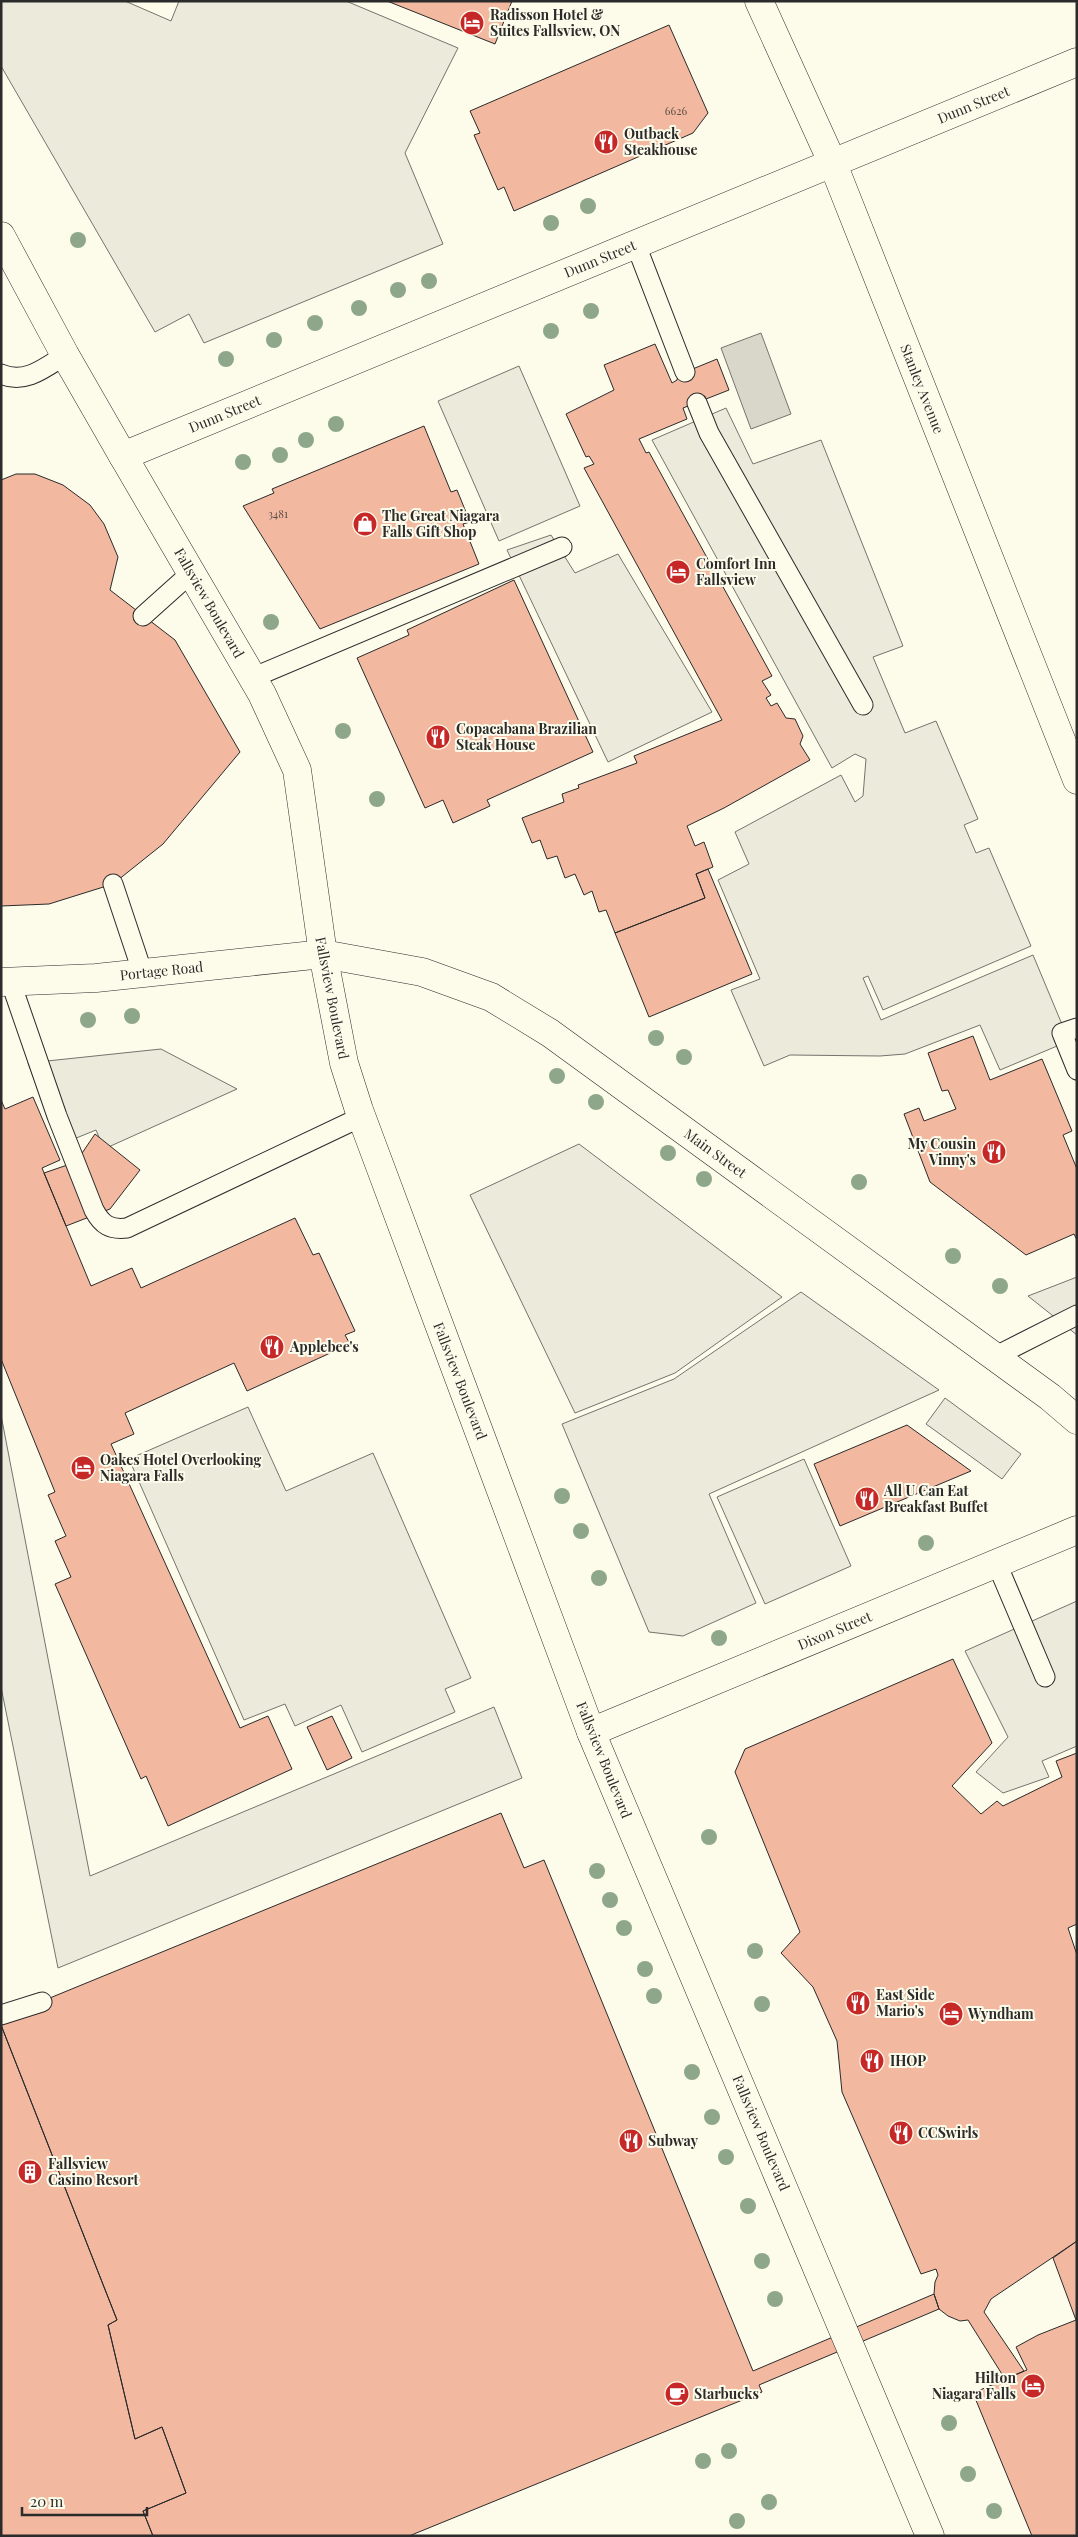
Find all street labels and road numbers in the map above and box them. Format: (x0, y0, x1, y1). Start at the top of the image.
street label: Dunn Street (934, 81, 1013, 128)
street label: Dunn Street (561, 235, 640, 282)
street label: Stanley Avenue (896, 341, 949, 436)
street label: Dunn Street (186, 390, 264, 437)
street label: Fallsview Boulevard (170, 544, 249, 661)
street label: Fallsview Boulevard (311, 935, 354, 1061)
street label: Portage Road (119, 957, 204, 984)
street label: Main Street (681, 1124, 751, 1183)
street label: Fallsview Boulevard (429, 1319, 492, 1442)
street label: Dixon Street (795, 1606, 875, 1654)
street label: Fallsview Boulevard (572, 1699, 637, 1821)
street label: Fallsview Boulevard (728, 2072, 794, 2194)

